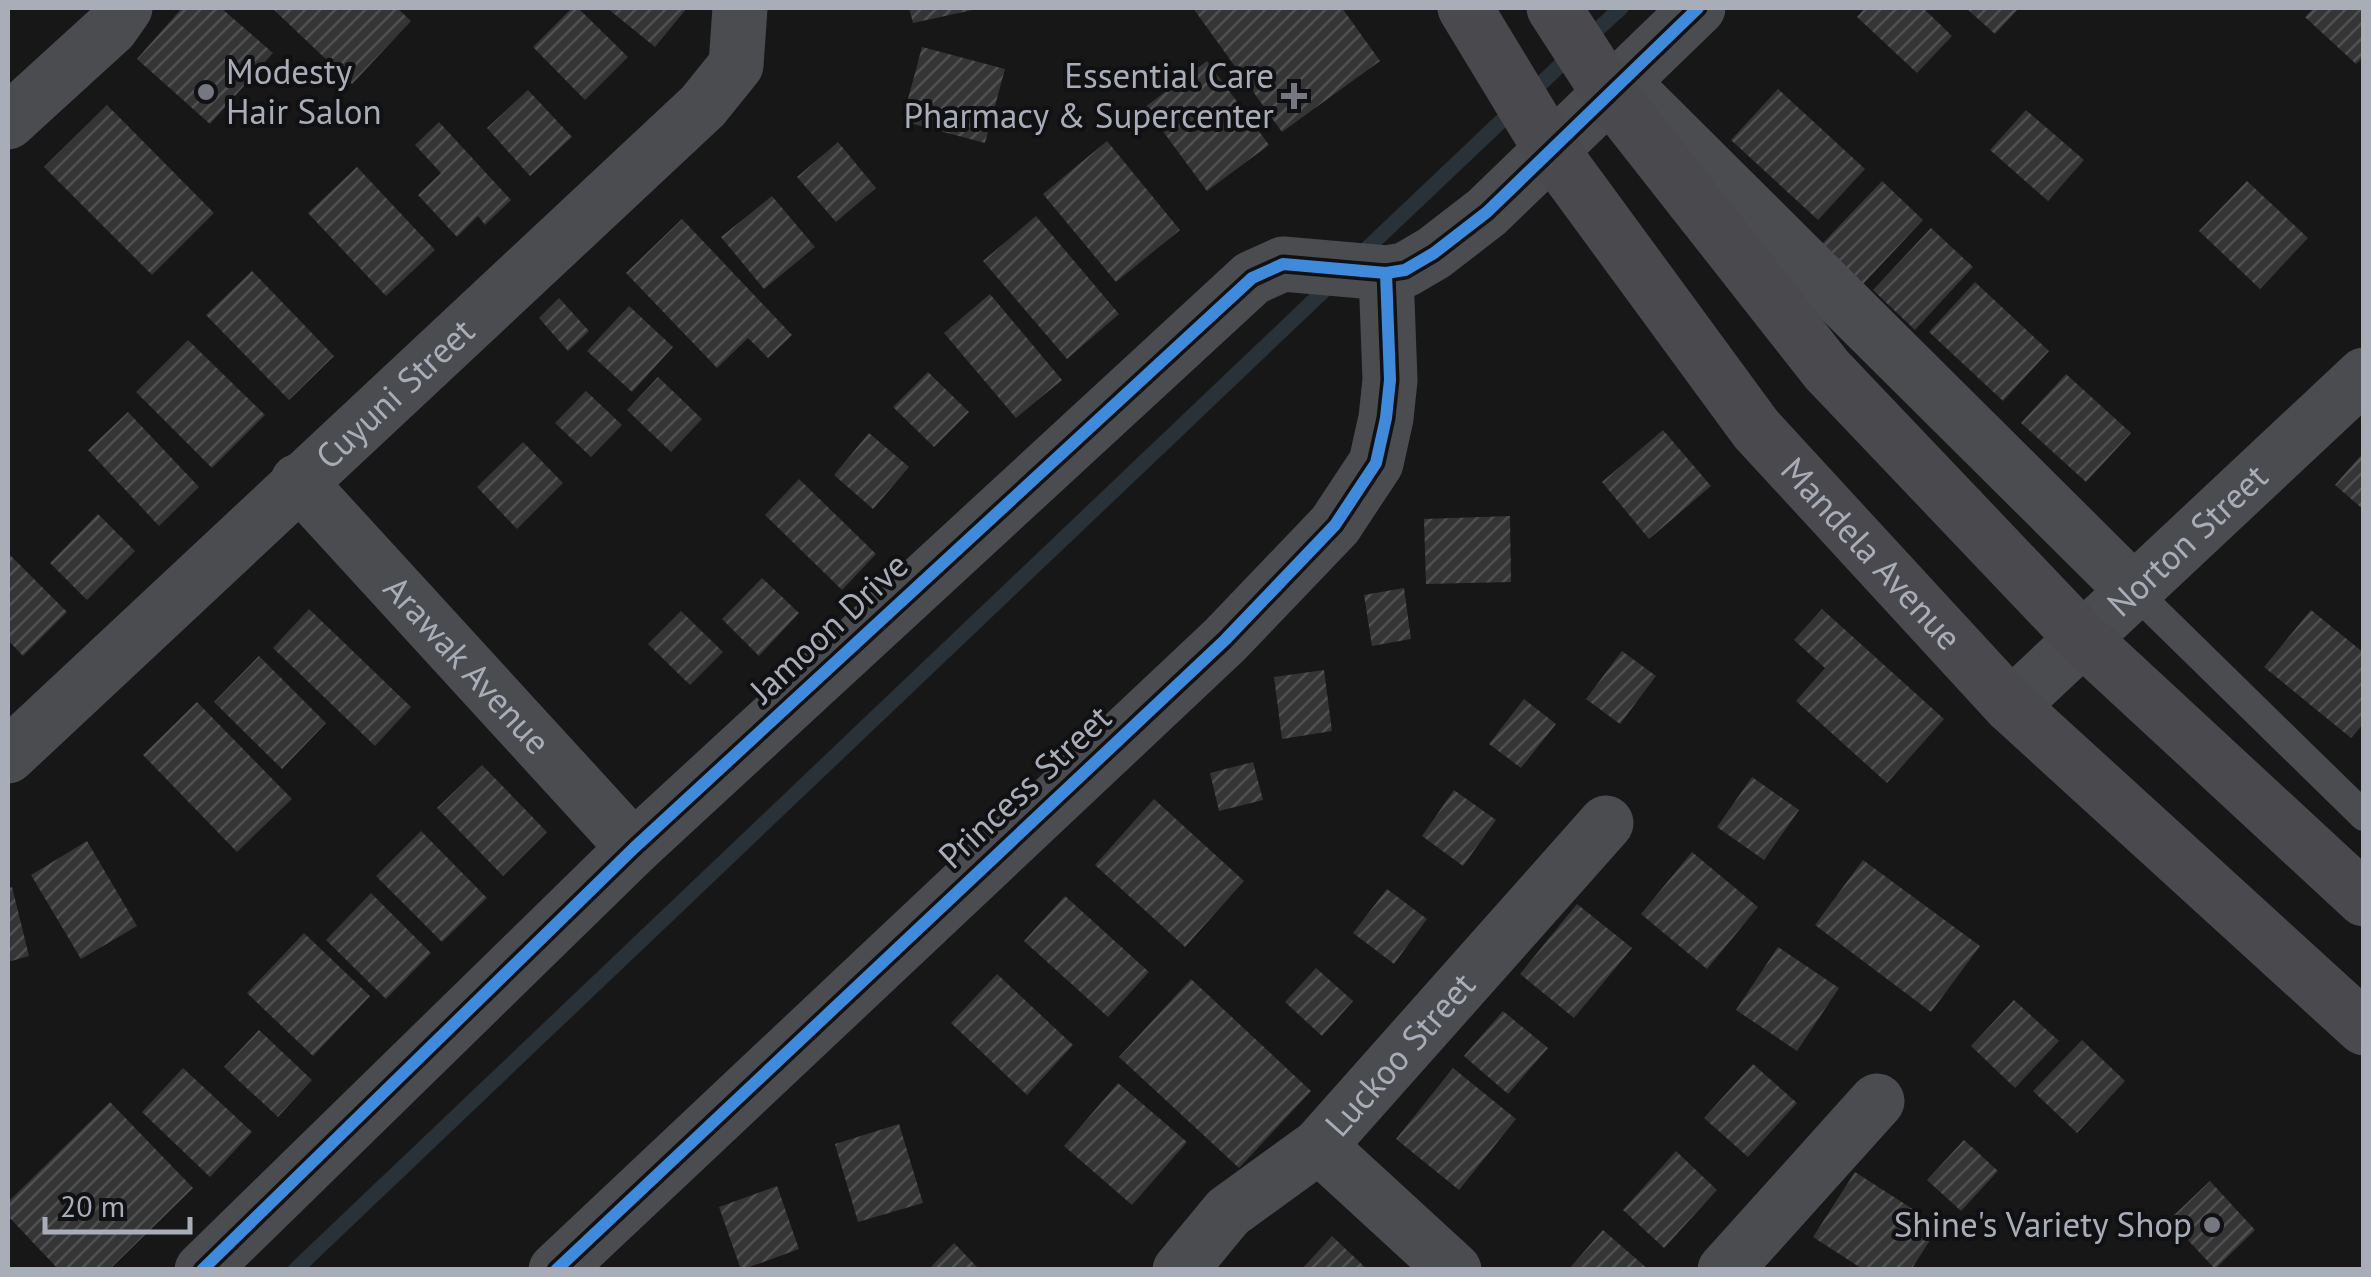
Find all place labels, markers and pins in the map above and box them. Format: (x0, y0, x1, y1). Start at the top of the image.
place label: Modesty Hair Salon (226, 48, 382, 134)
place label: Essential Care Pharmacy & Supercenter (904, 52, 1274, 138)
marker: Modesty Hair Salon (195, 81, 217, 103)
marker: Essential Care Pharmacy & Supercenter (1283, 85, 1305, 107)
place label: Shine's Variety Shop (1894, 1201, 2192, 1247)
marker: Shine's Variety Shop (2201, 1214, 2223, 1236)

